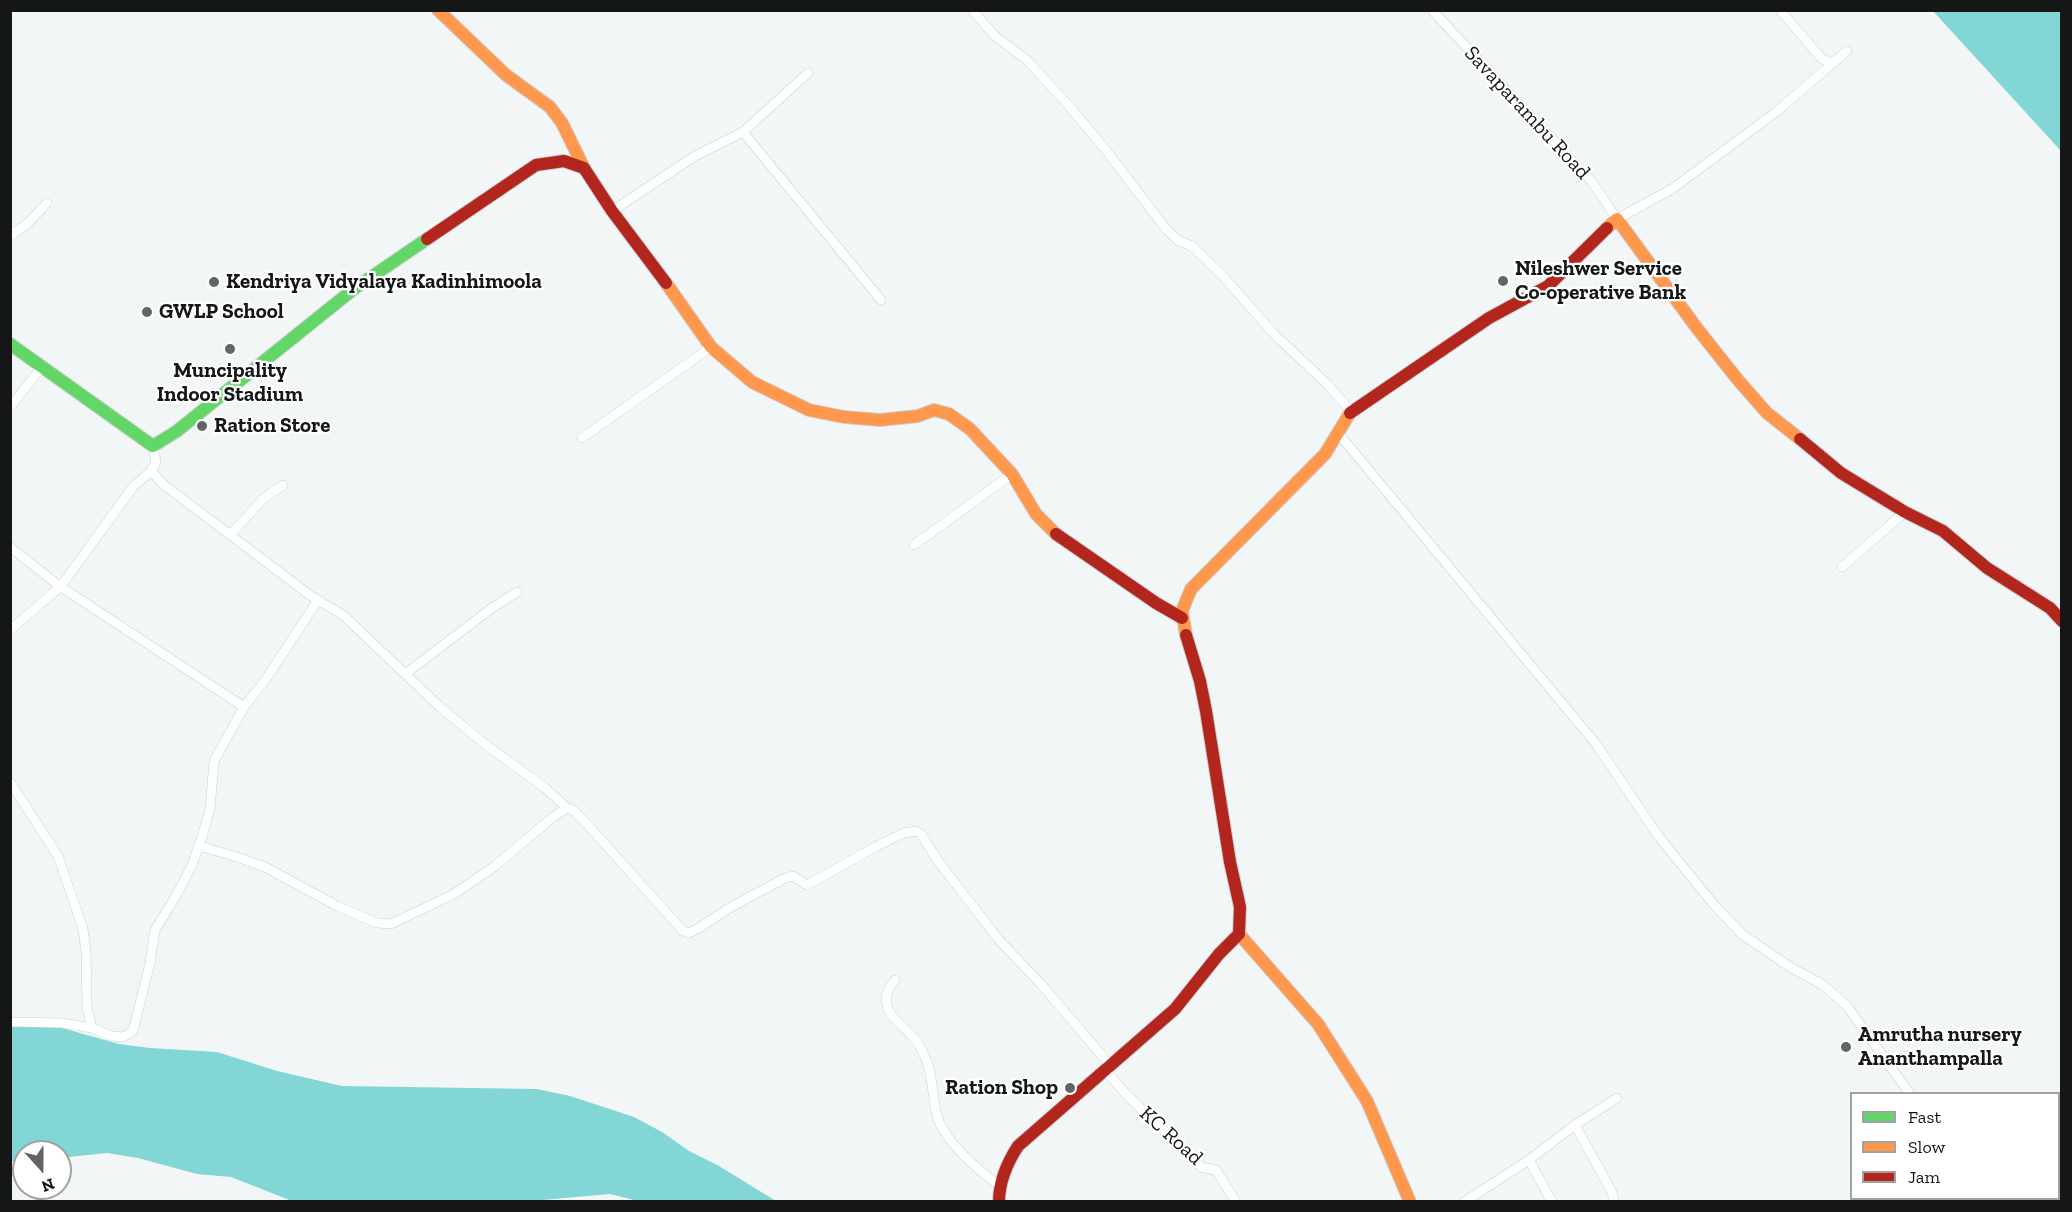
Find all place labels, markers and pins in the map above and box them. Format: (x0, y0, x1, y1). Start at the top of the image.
place label: Nileshwer Service Co-operative Bank (1515, 256, 1686, 306)
place label: Kendriya Vidyalaya Kadinhimoola (226, 269, 542, 295)
marker: Nileshwer Service Co-operative Bank (1496, 274, 1510, 288)
marker: Kendriya Vidyalaya Kadinhimoola (207, 275, 221, 289)
place label: GWLP School (159, 299, 284, 325)
marker: GWLP School (140, 305, 154, 319)
marker: Muncipality Indoor Stadium (223, 342, 237, 356)
place label: Muncipality Indoor Stadium (157, 358, 303, 408)
place label: Ration Store (214, 413, 330, 439)
marker: Ration Store (195, 419, 209, 433)
place label: Amrutha nursery Ananthampalla (1858, 1022, 2022, 1072)
marker: Amrutha nursery Ananthampalla (1839, 1040, 1853, 1054)
place label: Ration Shop (945, 1075, 1058, 1101)
marker: Ration Shop (1063, 1081, 1077, 1095)

